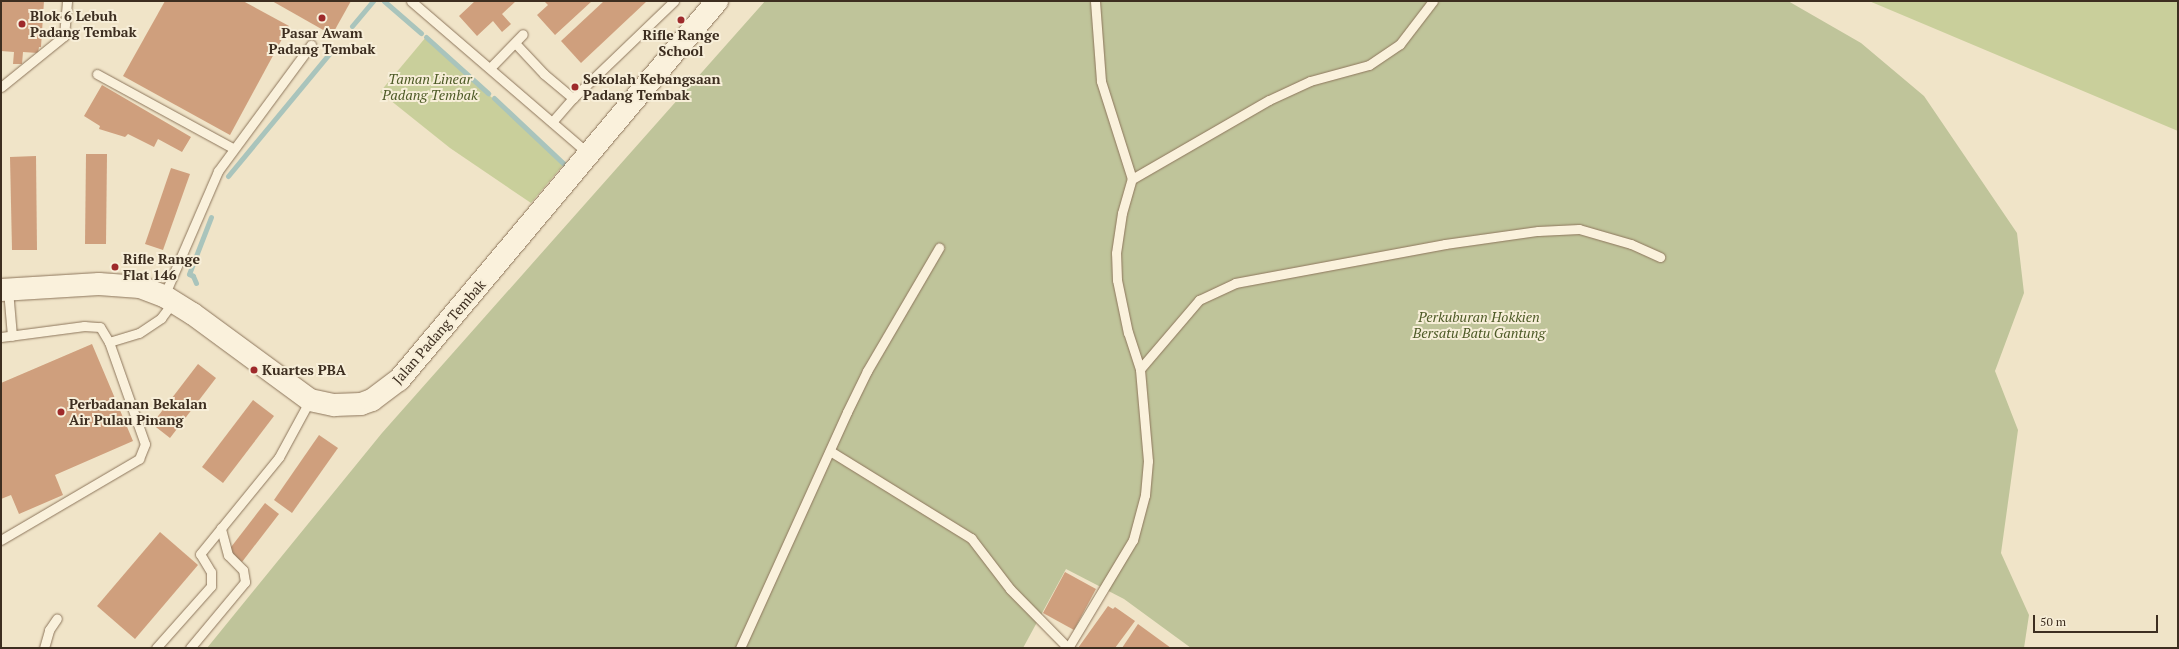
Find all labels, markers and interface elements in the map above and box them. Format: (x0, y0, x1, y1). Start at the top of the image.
place label: Blok 6 Lebuh Padang Tembak (30, 8, 137, 40)
marker: Pasar Awam Padang Tembak (317, 13, 327, 23)
marker: Rifle Range School (676, 15, 686, 25)
marker: Blok 6 Lebuh Padang Tembak (17, 19, 27, 29)
place label: Pasar Awam Padang Tembak (269, 25, 375, 58)
place label: Rifle Range School (643, 27, 719, 60)
park label: Taman Linear Padang Tembak (382, 71, 478, 104)
place label: Sekolah Kebangsaan Padang Tembak (583, 71, 721, 104)
marker: Sekolah Kebangsaan Padang Tembak (570, 82, 580, 92)
place label: Rifle Range Flat 146 (123, 251, 200, 284)
marker: Rifle Range Flat 146 (110, 262, 120, 272)
street label: Jalan Padang Tembak (389, 276, 489, 388)
park label: Perkuburan Hokkien Bersatu Batu Gantung (1413, 309, 1545, 342)
place label: Kuartes PBA (262, 362, 346, 378)
marker: Kuartes PBA (249, 365, 259, 375)
place label: Perbadanan Bekalan Air Pulau Pinang (69, 396, 207, 428)
marker: Perbadanan Bekalan Air Pulau Pinang (56, 407, 66, 417)
scale bar (2035, 607, 2160, 633)
text: 50 m (2040, 614, 2066, 629)

